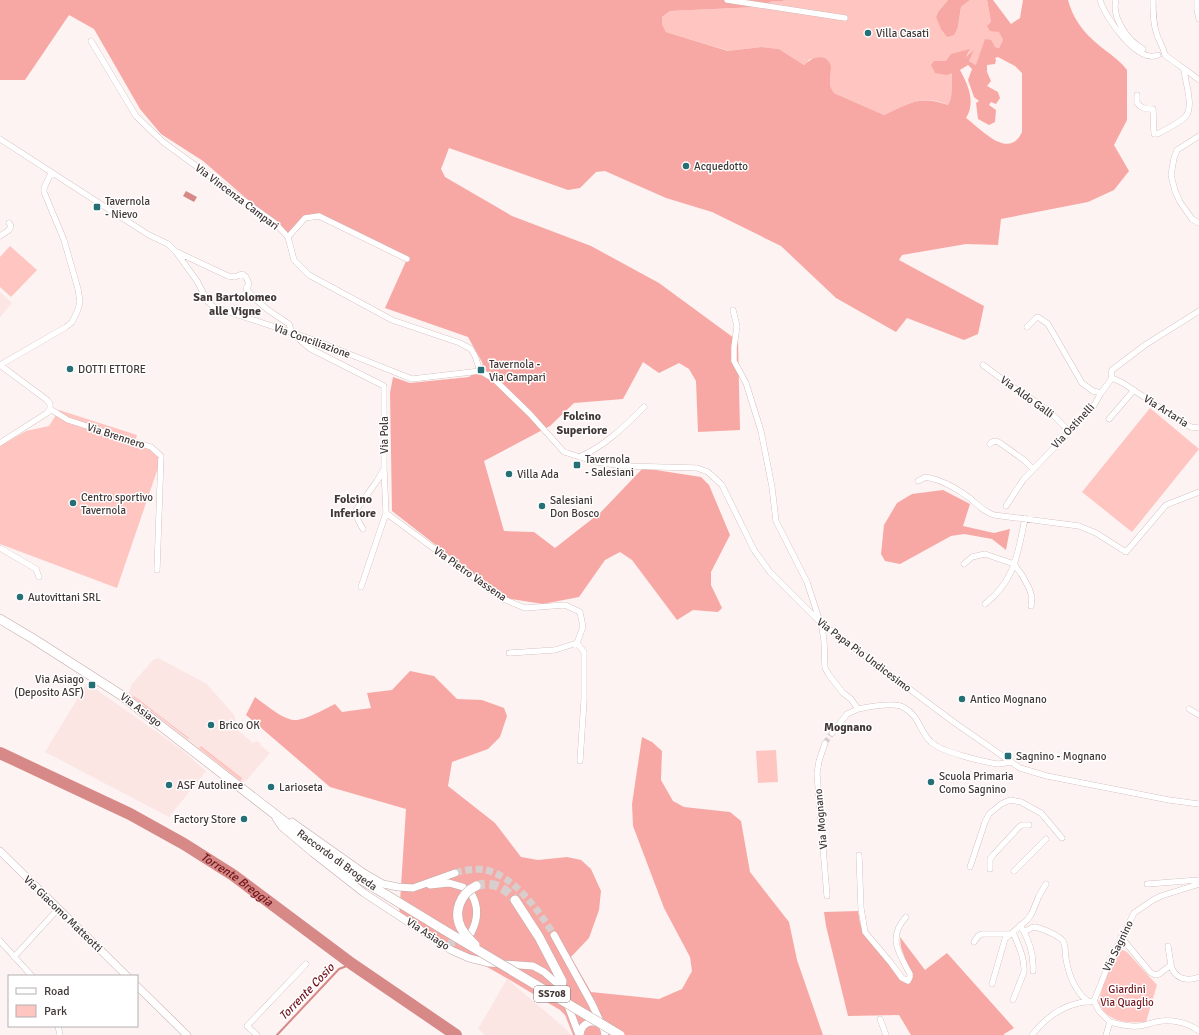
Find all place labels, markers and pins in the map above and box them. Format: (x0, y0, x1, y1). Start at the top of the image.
place label: Villa Casati (876, 27, 929, 40)
marker: Villa Casati (863, 28, 873, 38)
place label: Acquedotto (694, 160, 748, 173)
marker: Acquedotto (681, 161, 691, 171)
place label: Tavernola - Nievo (105, 195, 150, 221)
marker: Tavernola - Nievo (92, 202, 102, 212)
place label: Tavernola - Via Campari (489, 358, 546, 384)
place label: DOTTI ETTORE (78, 363, 146, 376)
marker: DOTTI ETTORE (65, 364, 75, 374)
marker: Tavernola - Via Campari (476, 365, 486, 375)
place label: Tavernola - Salesiani (585, 453, 634, 479)
marker: Tavernola - Salesiani (572, 460, 582, 470)
place label: Villa Ada (517, 468, 559, 481)
marker: Villa Ada (504, 469, 514, 479)
place label: Centro sportivo Tavernola (81, 491, 153, 517)
place label: Salesiani Don Bosco (550, 494, 600, 520)
marker: Centro sportivo Tavernola (68, 498, 78, 508)
marker: Salesiani Don Bosco (537, 501, 547, 511)
place label: Autovittani SRL (28, 591, 101, 604)
marker: Autovittani SRL (15, 592, 25, 602)
place label: Via Asiago (Deposito ASF) (14, 673, 84, 699)
marker: Via Asiago (Deposito ASF) (87, 680, 97, 690)
place label: Antico Mognano (970, 693, 1047, 706)
marker: Antico Mognano (957, 694, 967, 704)
place label: Brico OK (219, 719, 260, 732)
marker: Brico OK (206, 720, 216, 730)
place label: Sagnino - Mognano (1016, 750, 1107, 763)
marker: Sagnino - Mognano (1003, 751, 1013, 761)
place label: Scuola Primaria Como Sagnino (939, 770, 1014, 796)
marker: Scuola Primaria Como Sagnino (926, 777, 936, 787)
place label: ASF Autolinee (177, 779, 243, 792)
marker: ASF Autolinee (164, 780, 174, 790)
place label: Larioseta (279, 781, 323, 794)
marker: Larioseta (266, 782, 276, 792)
place label: Factory Store (174, 813, 236, 826)
marker: Factory Store (239, 814, 249, 824)

